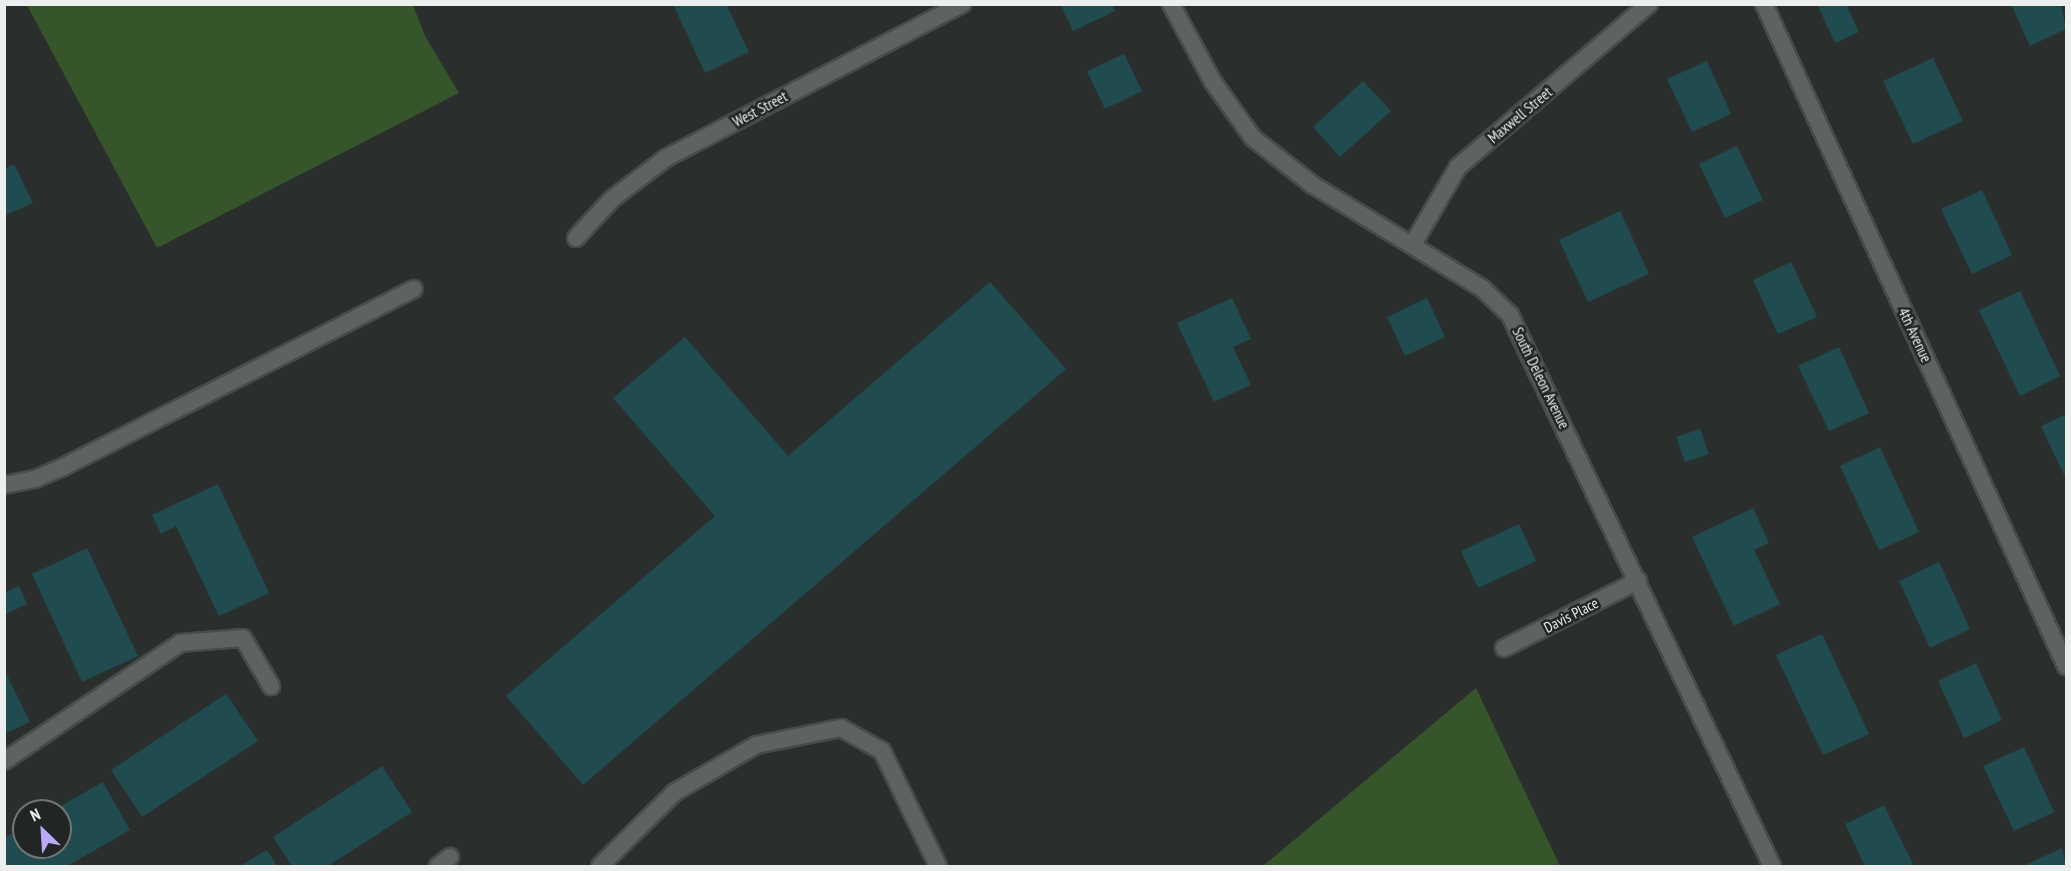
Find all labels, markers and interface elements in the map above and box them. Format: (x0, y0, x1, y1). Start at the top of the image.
street label: Maxwell Street (1484, 83, 1556, 147)
street label: West Street (730, 87, 790, 131)
street label: 4th Avenue (1894, 305, 1936, 365)
street label: South Deleon Avenue (1509, 324, 1573, 432)
street label: Davis Place (1541, 594, 1601, 636)
north arrow (12, 799, 72, 859)
text: N (27, 804, 43, 825)

